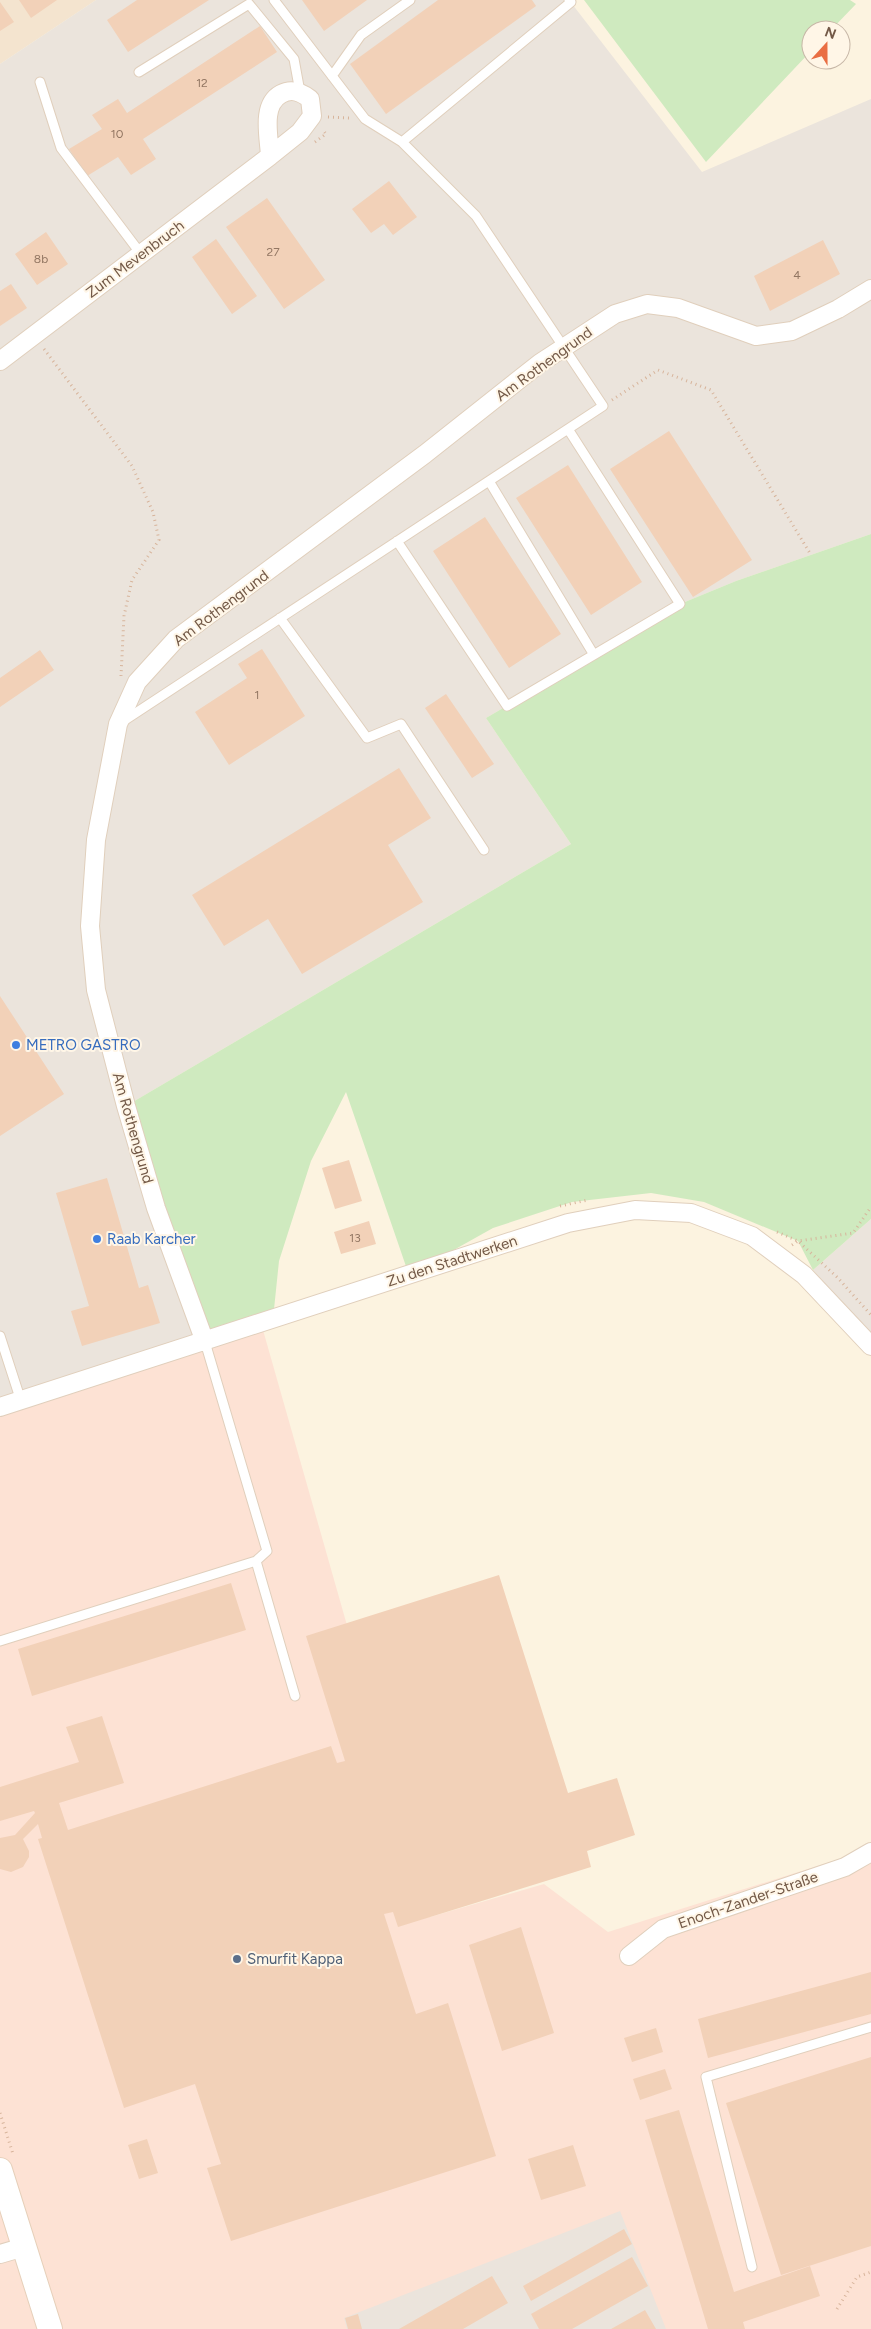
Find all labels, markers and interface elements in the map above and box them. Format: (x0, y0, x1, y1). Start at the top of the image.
north arrow (801, 20, 851, 70)
text: N (822, 23, 839, 43)
house number: 12 (196, 76, 208, 90)
house number: 10 (111, 127, 124, 141)
street label: Zum Mevenbruch (82, 216, 188, 302)
house number: 27 (266, 245, 280, 259)
house number: 8b (34, 252, 48, 266)
house number: 4 (793, 268, 801, 282)
street label: Am Rothengrund (492, 323, 596, 405)
street label: Am Rothengrund (170, 566, 272, 650)
house number: 1 (255, 688, 259, 702)
place label: METRO GASTRO (26, 1036, 141, 1054)
marker: METRO GASTRO (10, 1039, 22, 1051)
street label: Am Rothengrund (109, 1070, 157, 1186)
place label: Raab Karcher (107, 1230, 196, 1248)
house number: 13 (349, 1231, 361, 1245)
street label: Zu den Stadtwerken (384, 1231, 520, 1291)
marker: Raab Karcher (91, 1233, 103, 1245)
street label: Enoch-Zander-Straße (676, 1868, 820, 1932)
place label: Smurfit Kappa (247, 1950, 343, 1968)
marker: Smurfit Kappa (231, 1953, 243, 1965)

